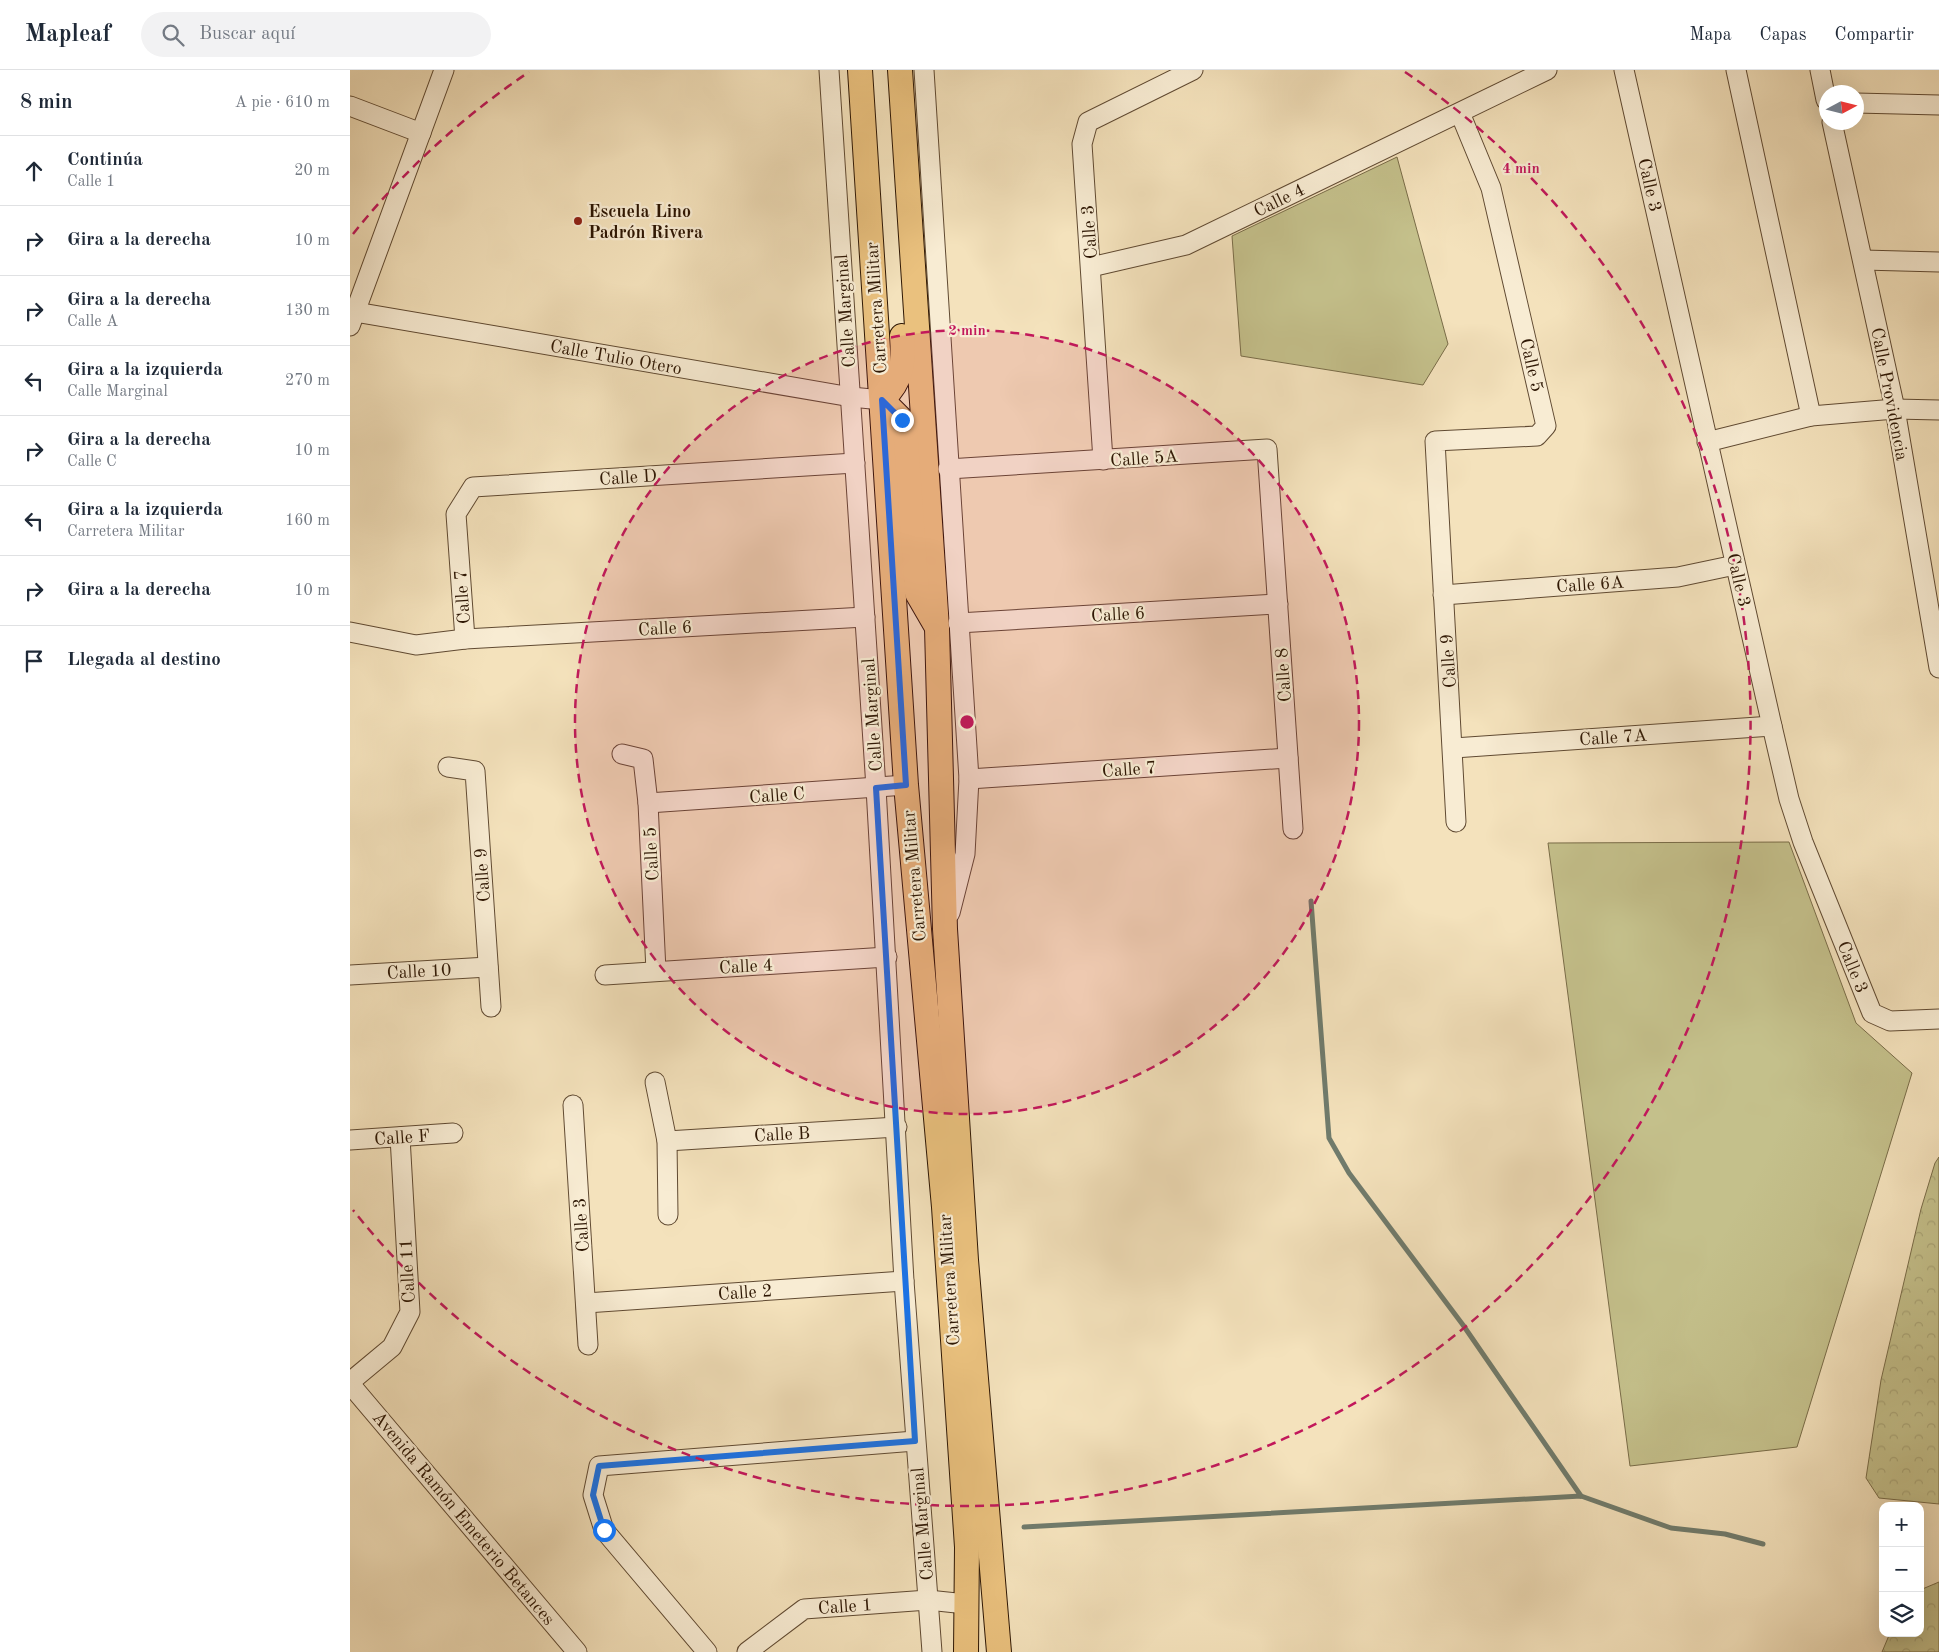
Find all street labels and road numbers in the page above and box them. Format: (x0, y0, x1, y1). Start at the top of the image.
street label: Calle 3 (1634, 157, 1664, 214)
street label: Calle 4 (1251, 181, 1308, 221)
street label: Calle 3 (1079, 204, 1101, 260)
street label: Carretera Militar (863, 241, 891, 374)
street label: Calle Marginal (833, 254, 859, 368)
street label: Calle Providencia (1867, 326, 1911, 462)
street label: Calle 5 (1516, 337, 1546, 394)
street label: Calle Tulio Otero (548, 338, 683, 378)
street label: Calle 5A (1109, 448, 1179, 470)
street label: Calle D (598, 467, 658, 489)
street label: Calle 3 (1723, 552, 1753, 609)
street label: Calle 7 (452, 569, 474, 625)
street label: Calle 6A (1555, 574, 1625, 596)
street label: Calle 6 (1090, 605, 1146, 625)
street label: Calle 6 (637, 619, 693, 639)
street label: Calle 9 (1438, 633, 1460, 689)
street label: Calle 8 (1273, 647, 1295, 703)
street label: Calle Marginal (860, 658, 886, 772)
street label: Calle 7A (1578, 727, 1648, 749)
street label: Calle 7 (1101, 759, 1157, 781)
street label: Calle C (748, 785, 806, 807)
street label: Carretera Militar (900, 809, 930, 943)
street label: Calle 5 (642, 826, 662, 882)
street label: Calle 9 (472, 847, 494, 903)
street label: Calle 3 (1834, 939, 1871, 996)
street label: Calle 4 (718, 957, 774, 977)
street label: Calle 10 (386, 961, 452, 983)
street label: Calle B (753, 1125, 811, 1145)
street label: Calle F (373, 1127, 431, 1149)
street label: Calle 3 (571, 1197, 593, 1253)
street label: Carretera Militar (936, 1213, 964, 1346)
street label: Calle 11 (397, 1238, 419, 1304)
street label: Calle 2 (717, 1282, 773, 1304)
street label: Avenida Ramón Emeterio Betances (369, 1408, 558, 1629)
street label: Calle Marginal (909, 1467, 937, 1581)
street label: Calle 1 (817, 1596, 873, 1618)

